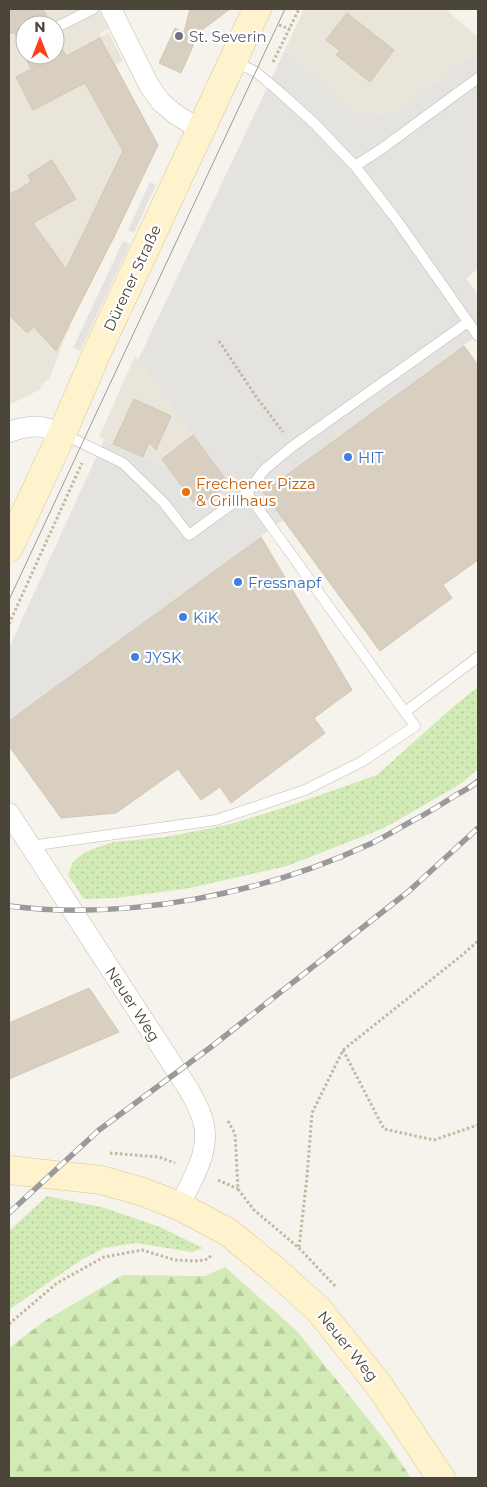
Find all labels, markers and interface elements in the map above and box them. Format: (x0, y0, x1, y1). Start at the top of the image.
north arrow (15, 15, 65, 65)
text: N (34, 18, 46, 36)
place label: St. Severin (189, 27, 267, 46)
marker: St. Severin (173, 30, 185, 42)
street label: Dürener Straße (99, 222, 165, 334)
place label: HIT (358, 448, 384, 467)
marker: HIT (342, 451, 354, 463)
place label: Frechener Pizza & Grillhaus (196, 474, 316, 510)
marker: Frechener Pizza & Grillhaus (180, 486, 192, 498)
place label: Fressnapf (248, 573, 322, 592)
marker: Fressnapf (232, 576, 244, 588)
place label: KiK (193, 608, 219, 627)
marker: KiK (177, 611, 189, 623)
place label: JYSK (144, 648, 182, 667)
marker: JYSK (129, 651, 141, 663)
street label: Neuer Weg (102, 963, 164, 1045)
street label: Neuer Weg (314, 1307, 382, 1385)

